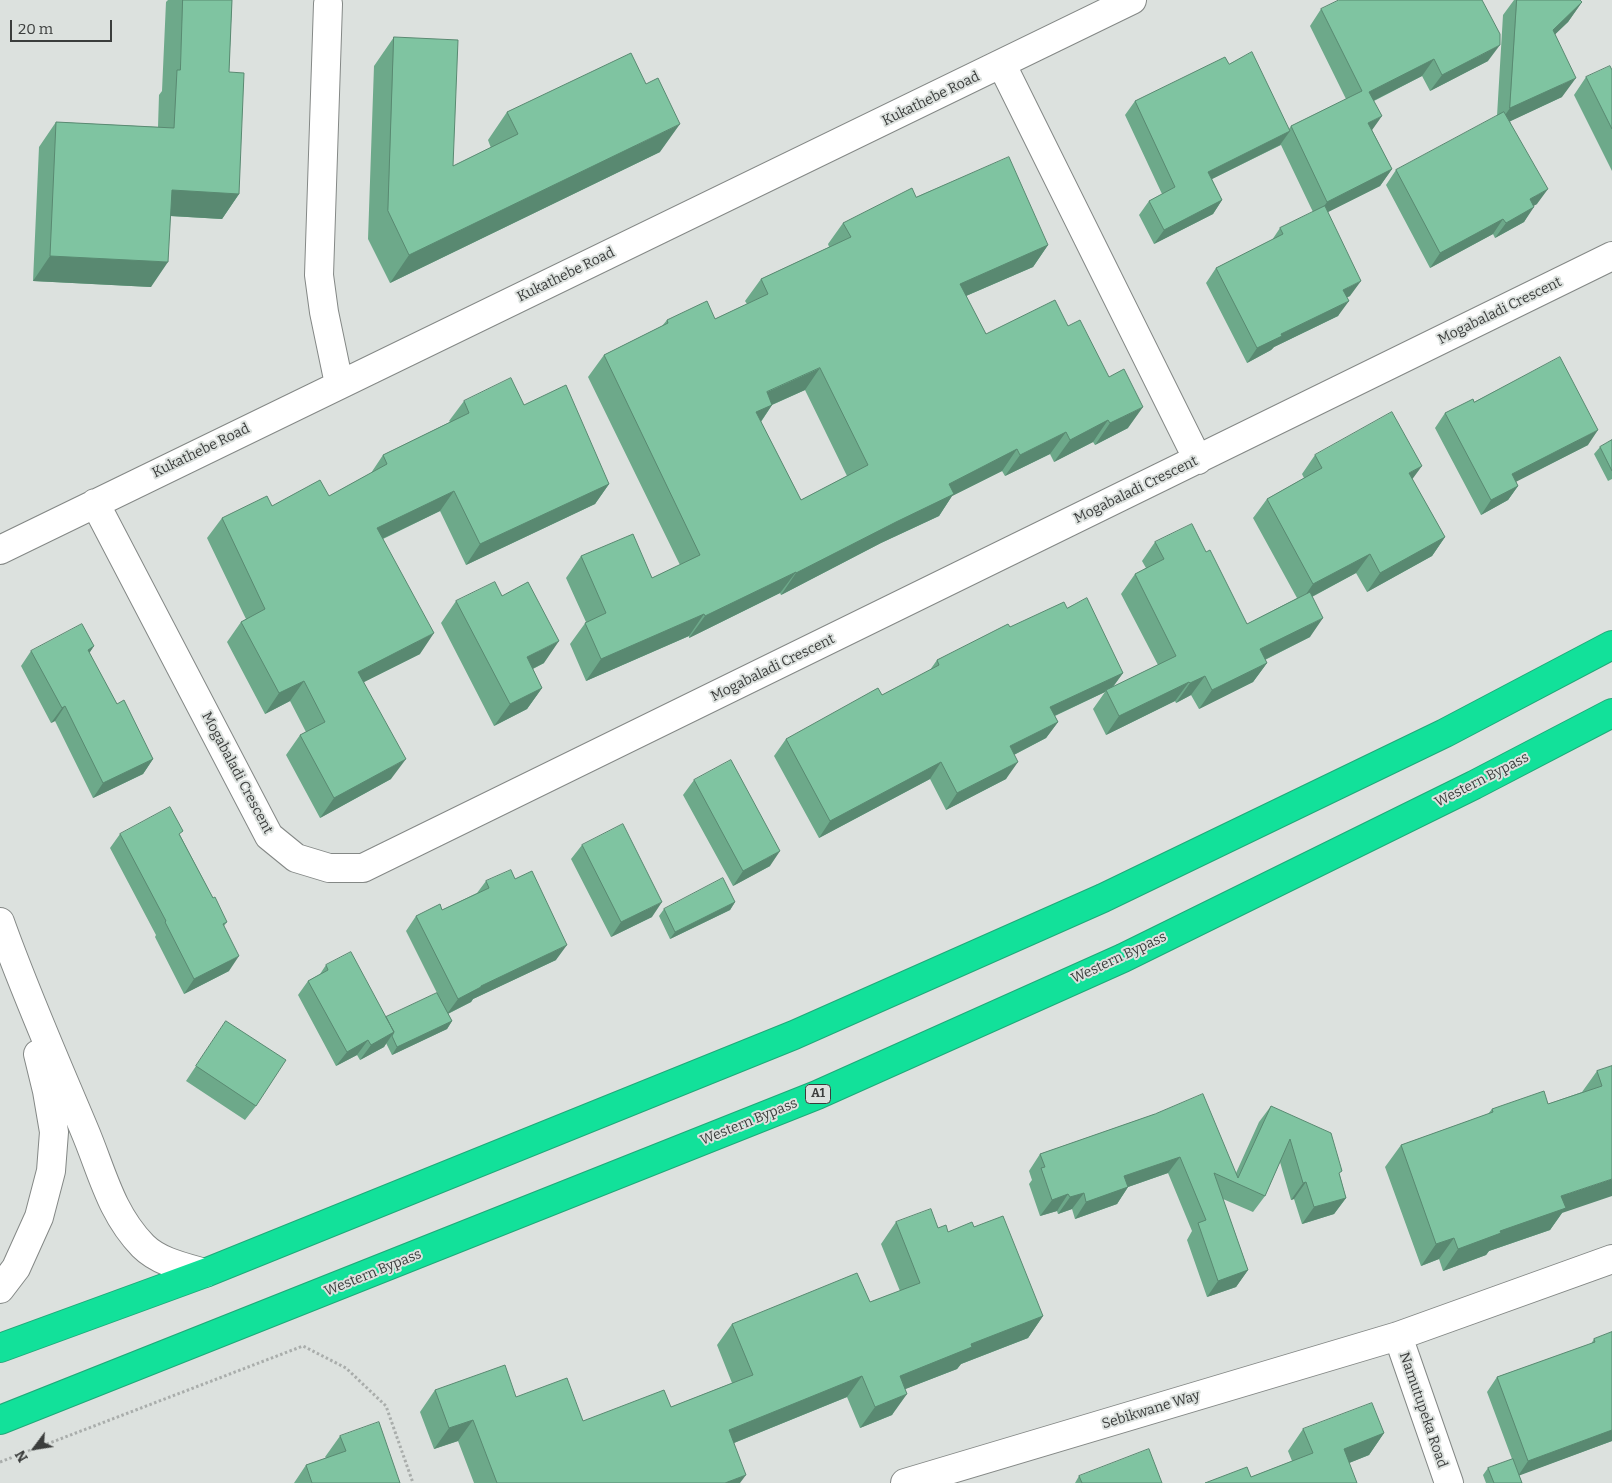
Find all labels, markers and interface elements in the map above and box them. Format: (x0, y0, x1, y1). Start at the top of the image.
scale bar (12, 10, 115, 42)
text: 20 m (18, 20, 53, 38)
street label: Kukathebe Road (880, 68, 982, 130)
street label: Kukathebe Road (515, 244, 617, 306)
street label: Mogabaladi Crescent (1435, 274, 1565, 348)
street label: Kukathebe Road (150, 420, 252, 482)
street label: Mogabaladi Crescent (1071, 453, 1201, 527)
street label: Mogabaladi Crescent (708, 631, 838, 705)
street label: Mogabaladi Crescent (198, 709, 276, 837)
street label: Western Bypass (1432, 749, 1532, 811)
street label: Western Bypass (1069, 929, 1169, 987)
road number: A1 (806, 1084, 830, 1104)
street label: Western Bypass (698, 1095, 800, 1149)
street label: Western Bypass (322, 1246, 424, 1300)
street label: Namutupeka Road (1395, 1350, 1451, 1470)
street label: Sebikwane Way (1100, 1387, 1202, 1433)
north arrow (10, 1423, 60, 1473)
text: N (12, 1447, 32, 1465)

